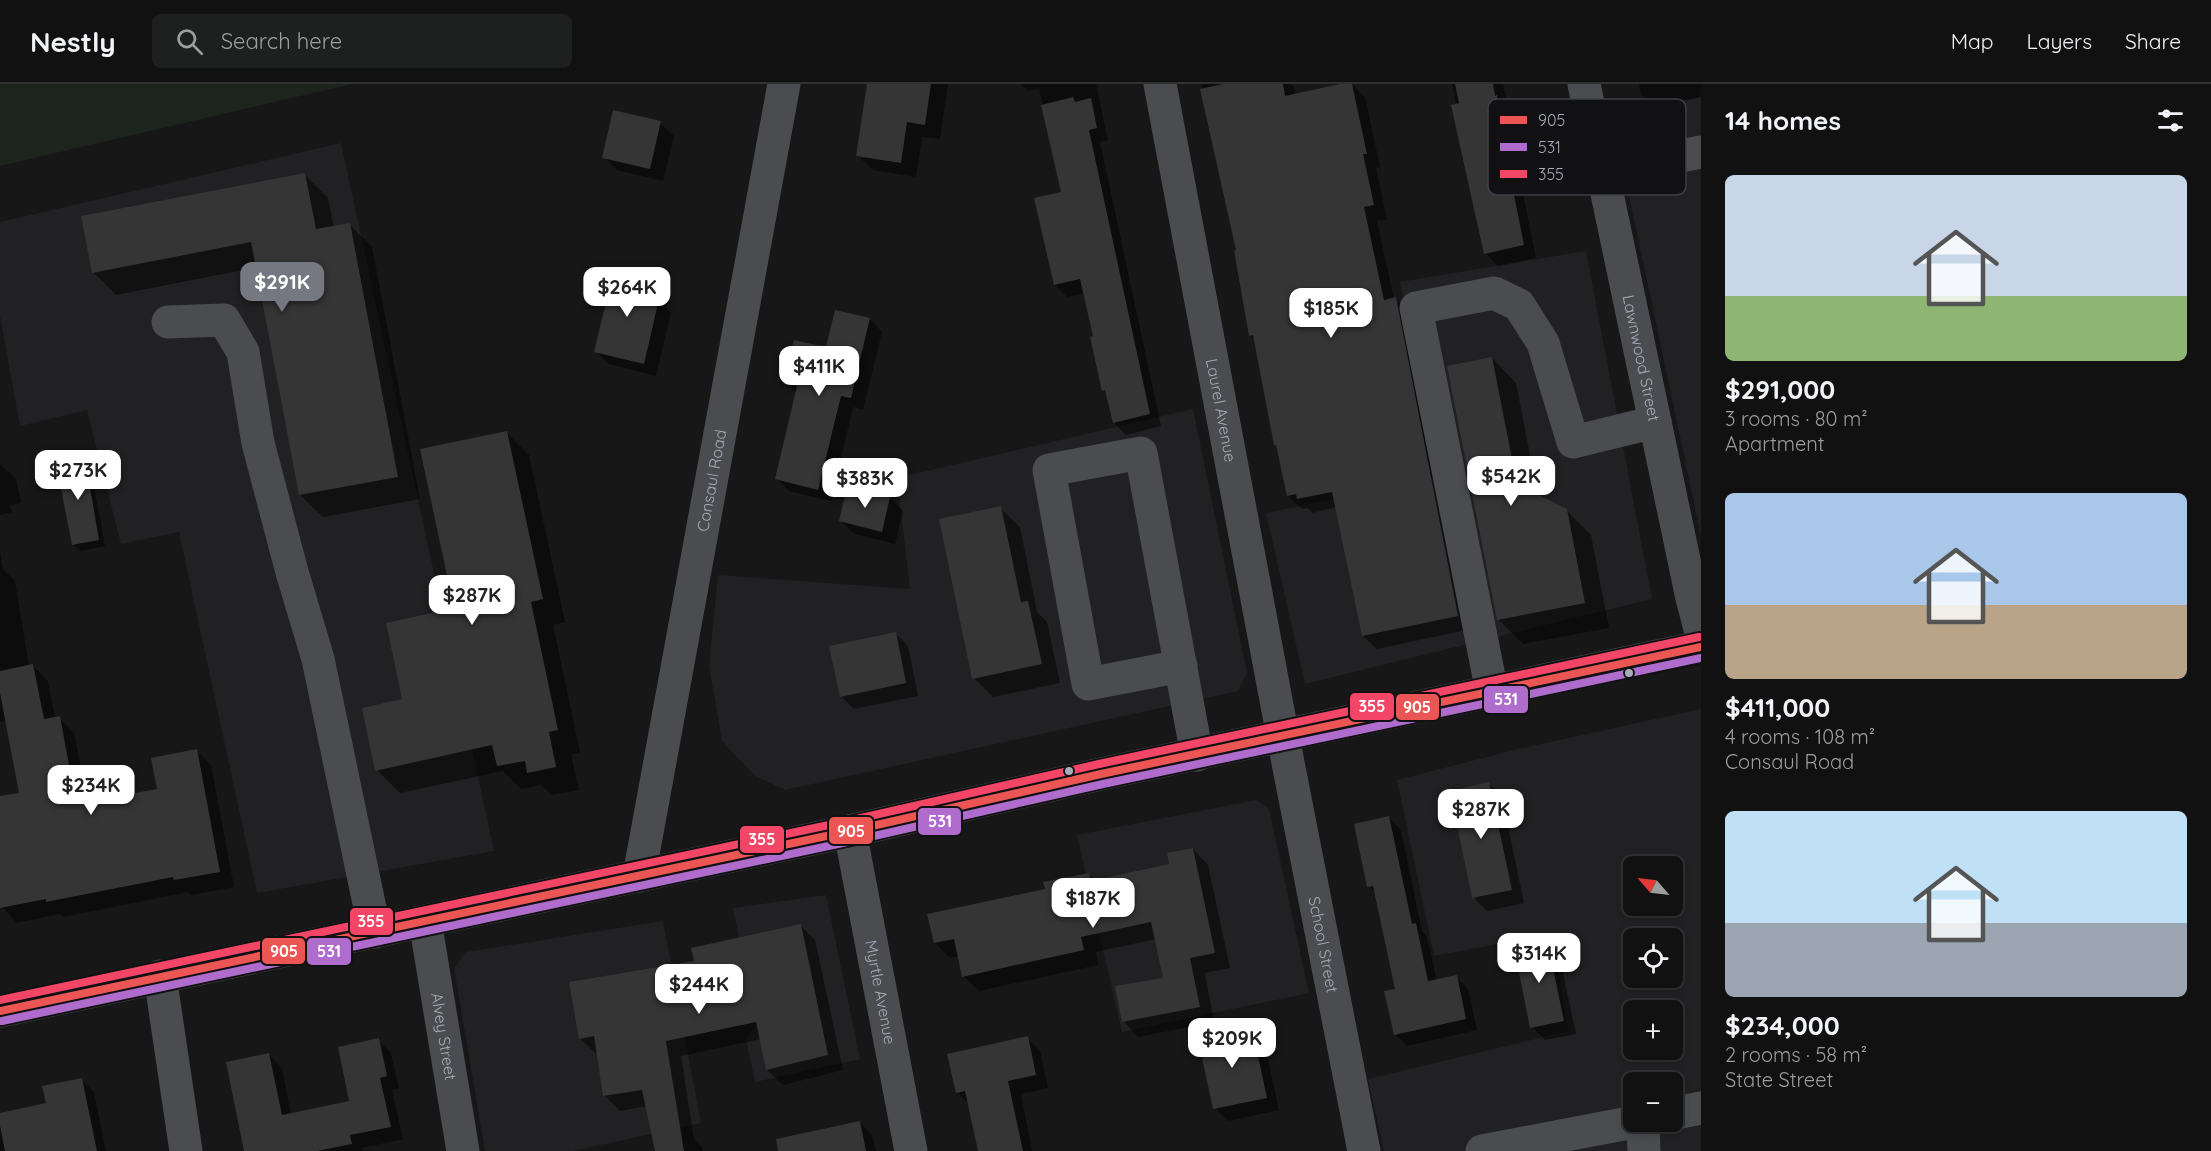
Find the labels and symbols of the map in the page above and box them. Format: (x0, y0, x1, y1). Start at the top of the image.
legend (1488, 99, 1686, 195)
text: 905 (1538, 110, 1565, 130)
text: 531 (1538, 137, 1561, 157)
text: 355 (1538, 164, 1564, 184)
pin: $291K (240, 262, 324, 313)
pin: $264K (585, 267, 669, 318)
pin: $185K (1289, 288, 1373, 339)
street label: Lawnwood Street (1619, 293, 1665, 423)
pin: $411K (777, 346, 861, 397)
street label: Laurel Avenue (1202, 357, 1241, 464)
street label: Consaul Road (692, 428, 731, 533)
pin: $273K (36, 450, 120, 501)
pin: $542K (1469, 456, 1553, 507)
pin: $383K (823, 458, 907, 509)
pin: $287K (430, 575, 514, 626)
unlabelled marker (1623, 667, 1635, 679)
line badge: 531 (1483, 685, 1529, 714)
text: 531 (1494, 689, 1518, 709)
line badge: 355 (1349, 692, 1395, 721)
line badge: 905 (1395, 693, 1440, 721)
text: 355 (1358, 696, 1386, 716)
text: 905 (1403, 697, 1431, 717)
pin: $234K (49, 765, 133, 816)
unlabelled marker (1063, 765, 1075, 777)
pin: $287K (1439, 789, 1523, 840)
line badge: 531 (917, 807, 962, 836)
text: 531 (928, 811, 952, 831)
line badge: 905 (828, 816, 874, 845)
text: 905 (837, 821, 865, 841)
line badge: 355 (739, 825, 785, 854)
text: 355 (748, 829, 776, 849)
north arrow (1623, 856, 1683, 916)
pin: $187K (1051, 878, 1135, 929)
street label: School Street (1304, 895, 1343, 994)
line badge: 355 (349, 907, 394, 936)
text: 355 (357, 911, 385, 931)
pin: $314K (1497, 933, 1581, 984)
line badge: 905 (261, 937, 306, 965)
line badge: 531 (306, 937, 352, 966)
street label: Myrtle Avenue (861, 938, 900, 1046)
text: 905 (270, 941, 298, 961)
text: 531 (317, 941, 341, 961)
pin: $244K (657, 964, 741, 1015)
street label: Alvey Street (427, 991, 461, 1082)
pin: $209K (1190, 1018, 1274, 1069)

